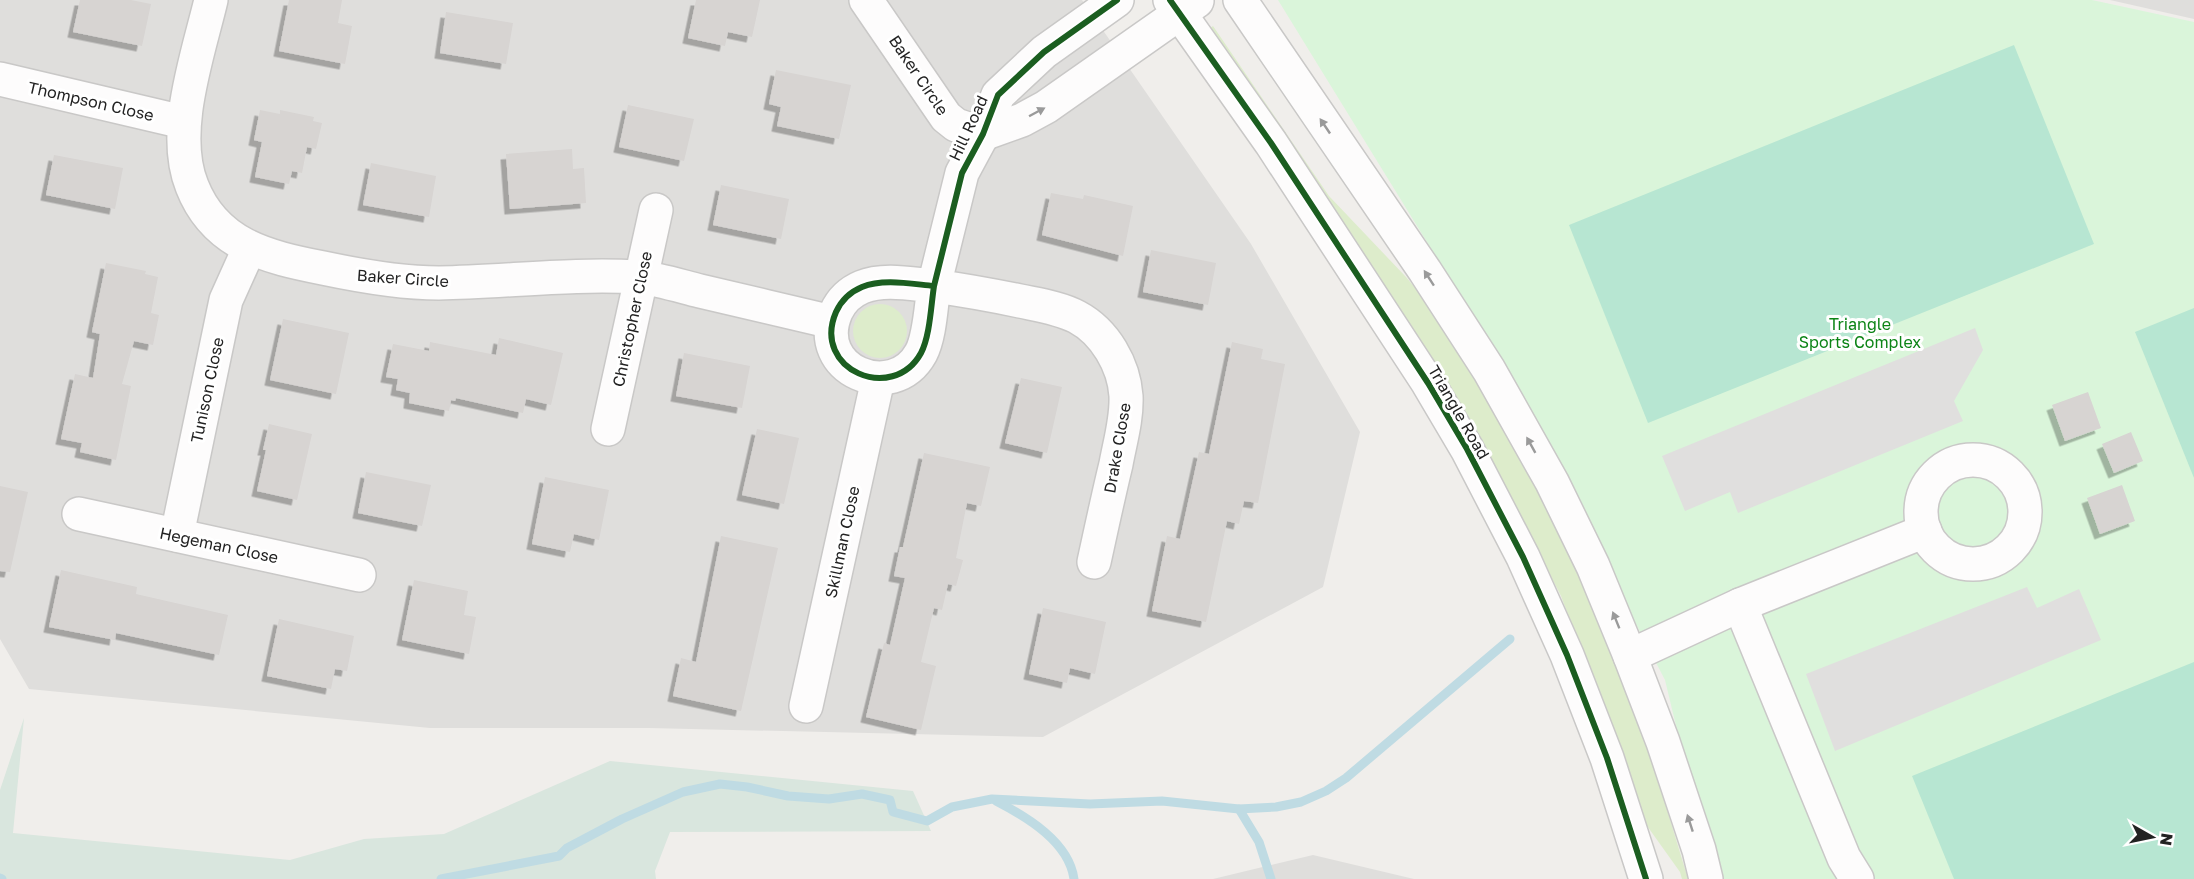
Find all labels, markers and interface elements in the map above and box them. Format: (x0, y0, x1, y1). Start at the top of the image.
street label: Baker Circle (885, 31, 953, 119)
street label: Thompson Close (26, 77, 156, 125)
street label: Hill Road (944, 92, 992, 164)
one-way arrow (1029, 107, 1046, 117)
one-way arrow (1319, 119, 1331, 135)
street label: Christopher Close (608, 249, 656, 389)
street label: Baker Circle (356, 265, 450, 291)
one-way arrow (1424, 270, 1435, 286)
park label: Triangle Sports Complex (1799, 314, 1921, 352)
street label: Tunison Close (186, 335, 228, 445)
street label: Triangle Road (1424, 361, 1494, 463)
street label: Drake Close (1099, 401, 1135, 495)
one-way arrow (1526, 436, 1536, 453)
street label: Skillman Close (820, 484, 864, 600)
street label: Hegeman Close (158, 523, 280, 567)
one-way arrow (1611, 611, 1620, 629)
north arrow (2122, 807, 2182, 867)
one-way arrow (1685, 814, 1694, 832)
text: N (2156, 832, 2178, 847)

